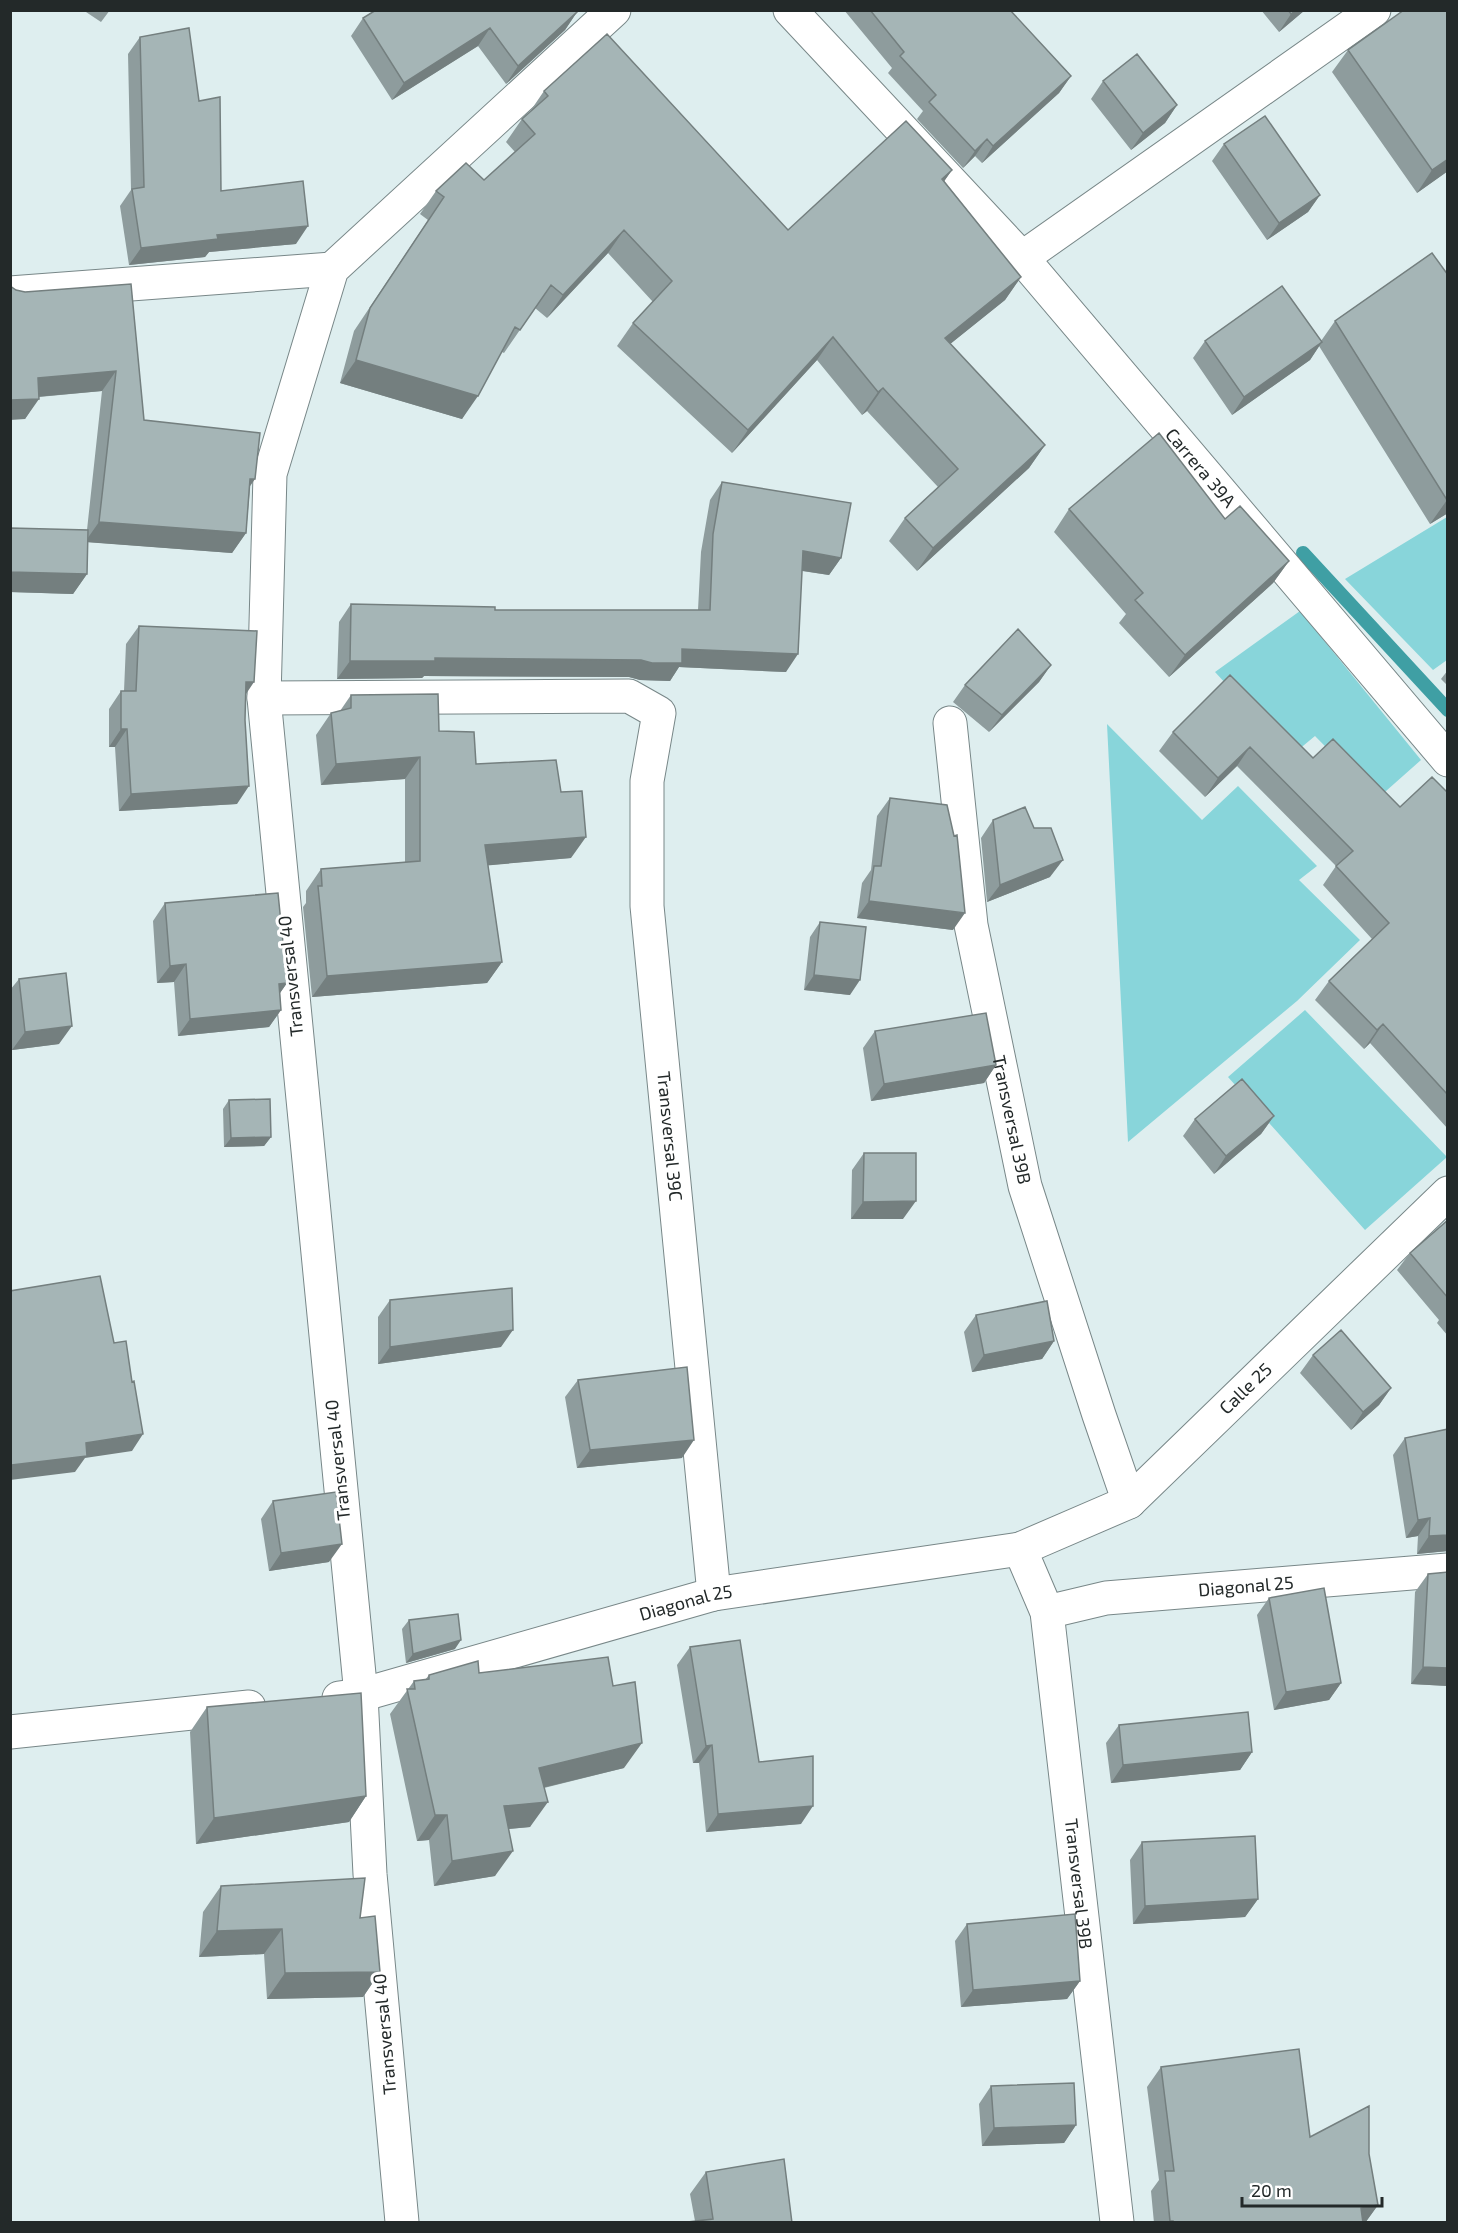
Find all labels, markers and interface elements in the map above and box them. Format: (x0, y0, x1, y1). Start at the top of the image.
street label: Carrera 39A (1161, 423, 1241, 512)
street label: Transversal 40 (273, 914, 307, 1038)
street label: Transversal 39B (988, 1053, 1036, 1186)
street label: Transversal 39C (653, 1070, 688, 1202)
street label: Calle 25 (1214, 1358, 1276, 1418)
street label: Transversal 40 (320, 1398, 354, 1522)
street label: Diagonal 25 (1197, 1571, 1294, 1600)
street label: Diagonal 25 (637, 1579, 734, 1625)
street label: Transversal 39B (1061, 1817, 1098, 1950)
street label: Transversal 40 (368, 1973, 400, 2096)
scale bar (1242, 2170, 1382, 2208)
text: 20 m (1251, 2179, 1292, 2201)

